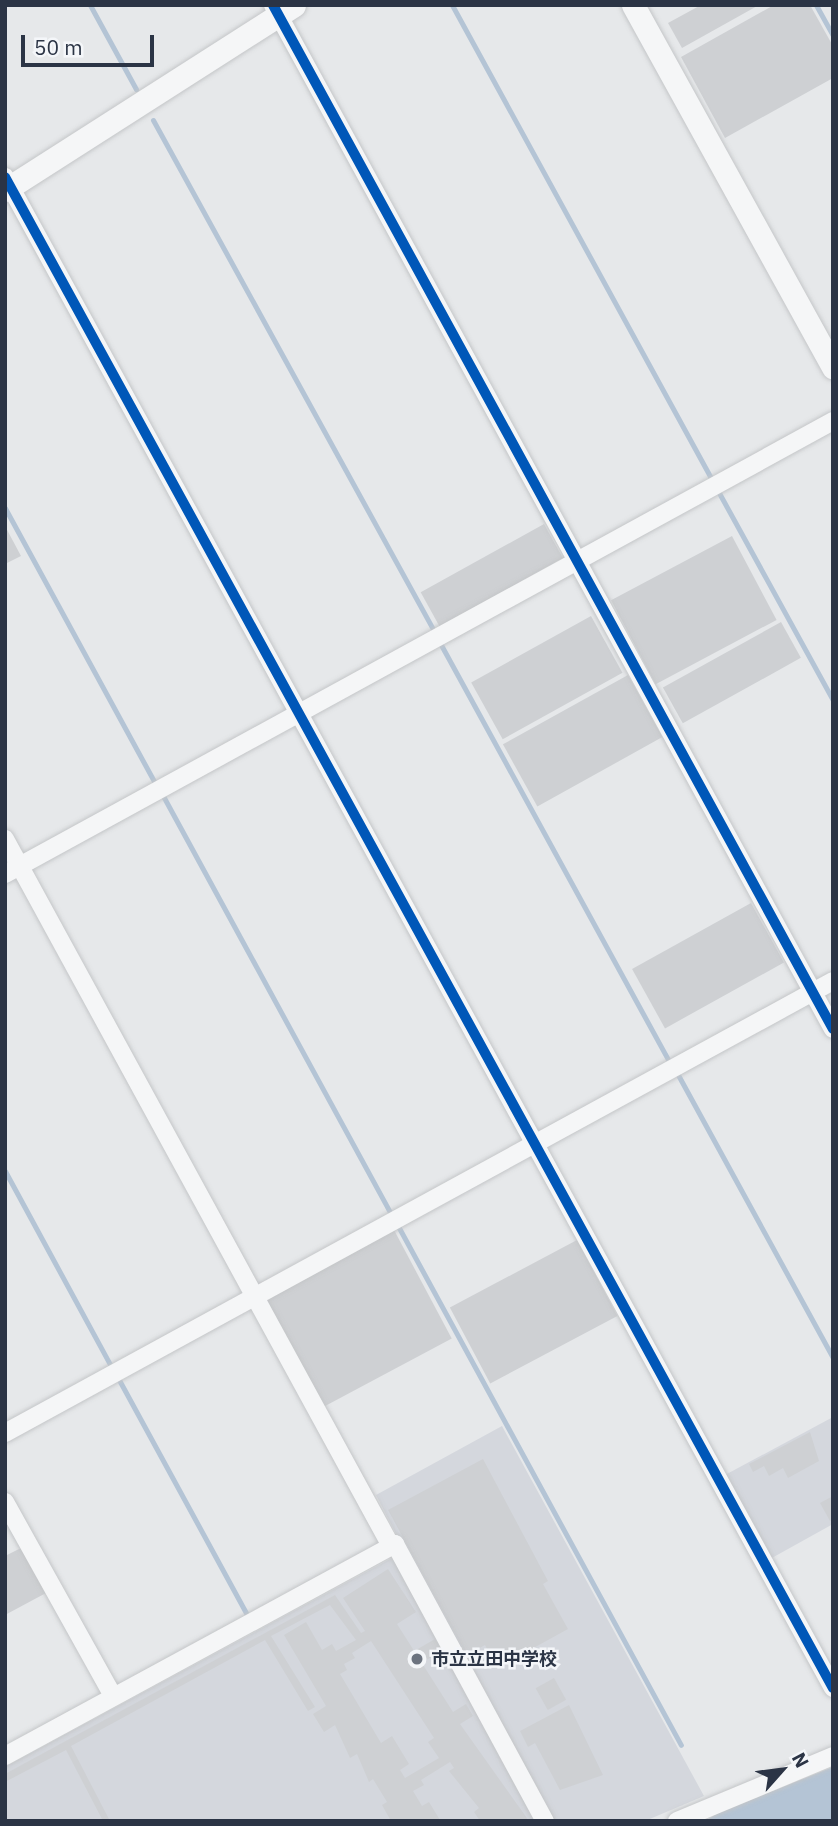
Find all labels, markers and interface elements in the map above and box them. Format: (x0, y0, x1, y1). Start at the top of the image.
scale bar (24, 21, 158, 65)
text: 50 m (34, 33, 83, 61)
place label: 市立立田中学校 (431, 1648, 557, 1670)
marker: 市立立田中学校 (409, 1651, 425, 1667)
north arrow (747, 1735, 817, 1805)
text: N (787, 1748, 814, 1772)

